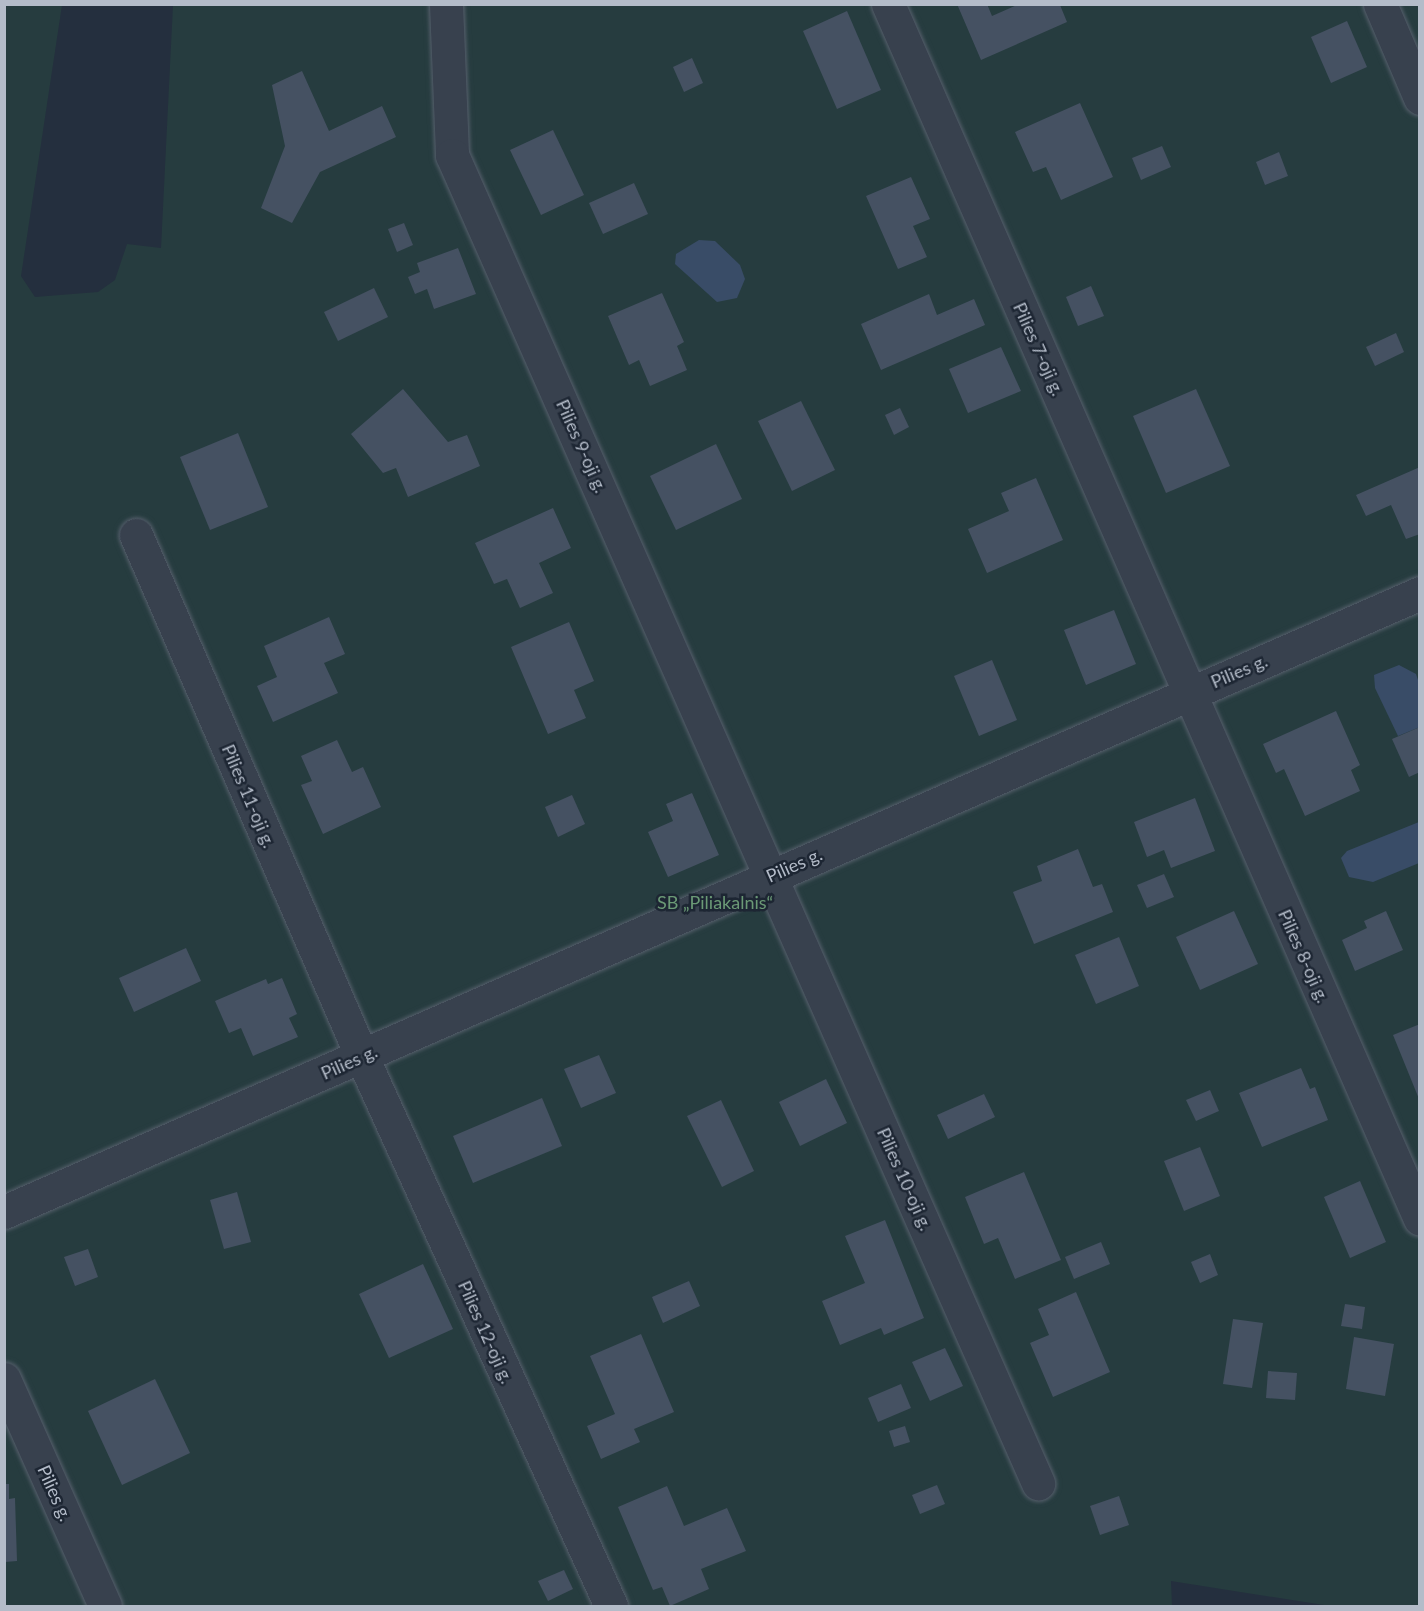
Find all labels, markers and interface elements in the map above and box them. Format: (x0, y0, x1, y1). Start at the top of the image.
street label: Pilies 7-oji g. (1009, 299, 1069, 399)
street label: Pilies 9-oji g. (552, 396, 612, 496)
street label: Pilies g. (1208, 650, 1270, 692)
street label: Pilies 11-oji g. (218, 741, 280, 851)
street label: Pilies g. (763, 843, 825, 887)
park label: SB „Piliakalnis“ (657, 891, 773, 913)
street label: Pilies 8-oji g. (1274, 906, 1334, 1006)
street label: Pilies g. (318, 1040, 380, 1084)
street label: Pilies 10-oji g. (873, 1124, 937, 1234)
street label: Pilies 12-oji g. (454, 1277, 518, 1387)
street label: Pilies g. (33, 1462, 77, 1524)

